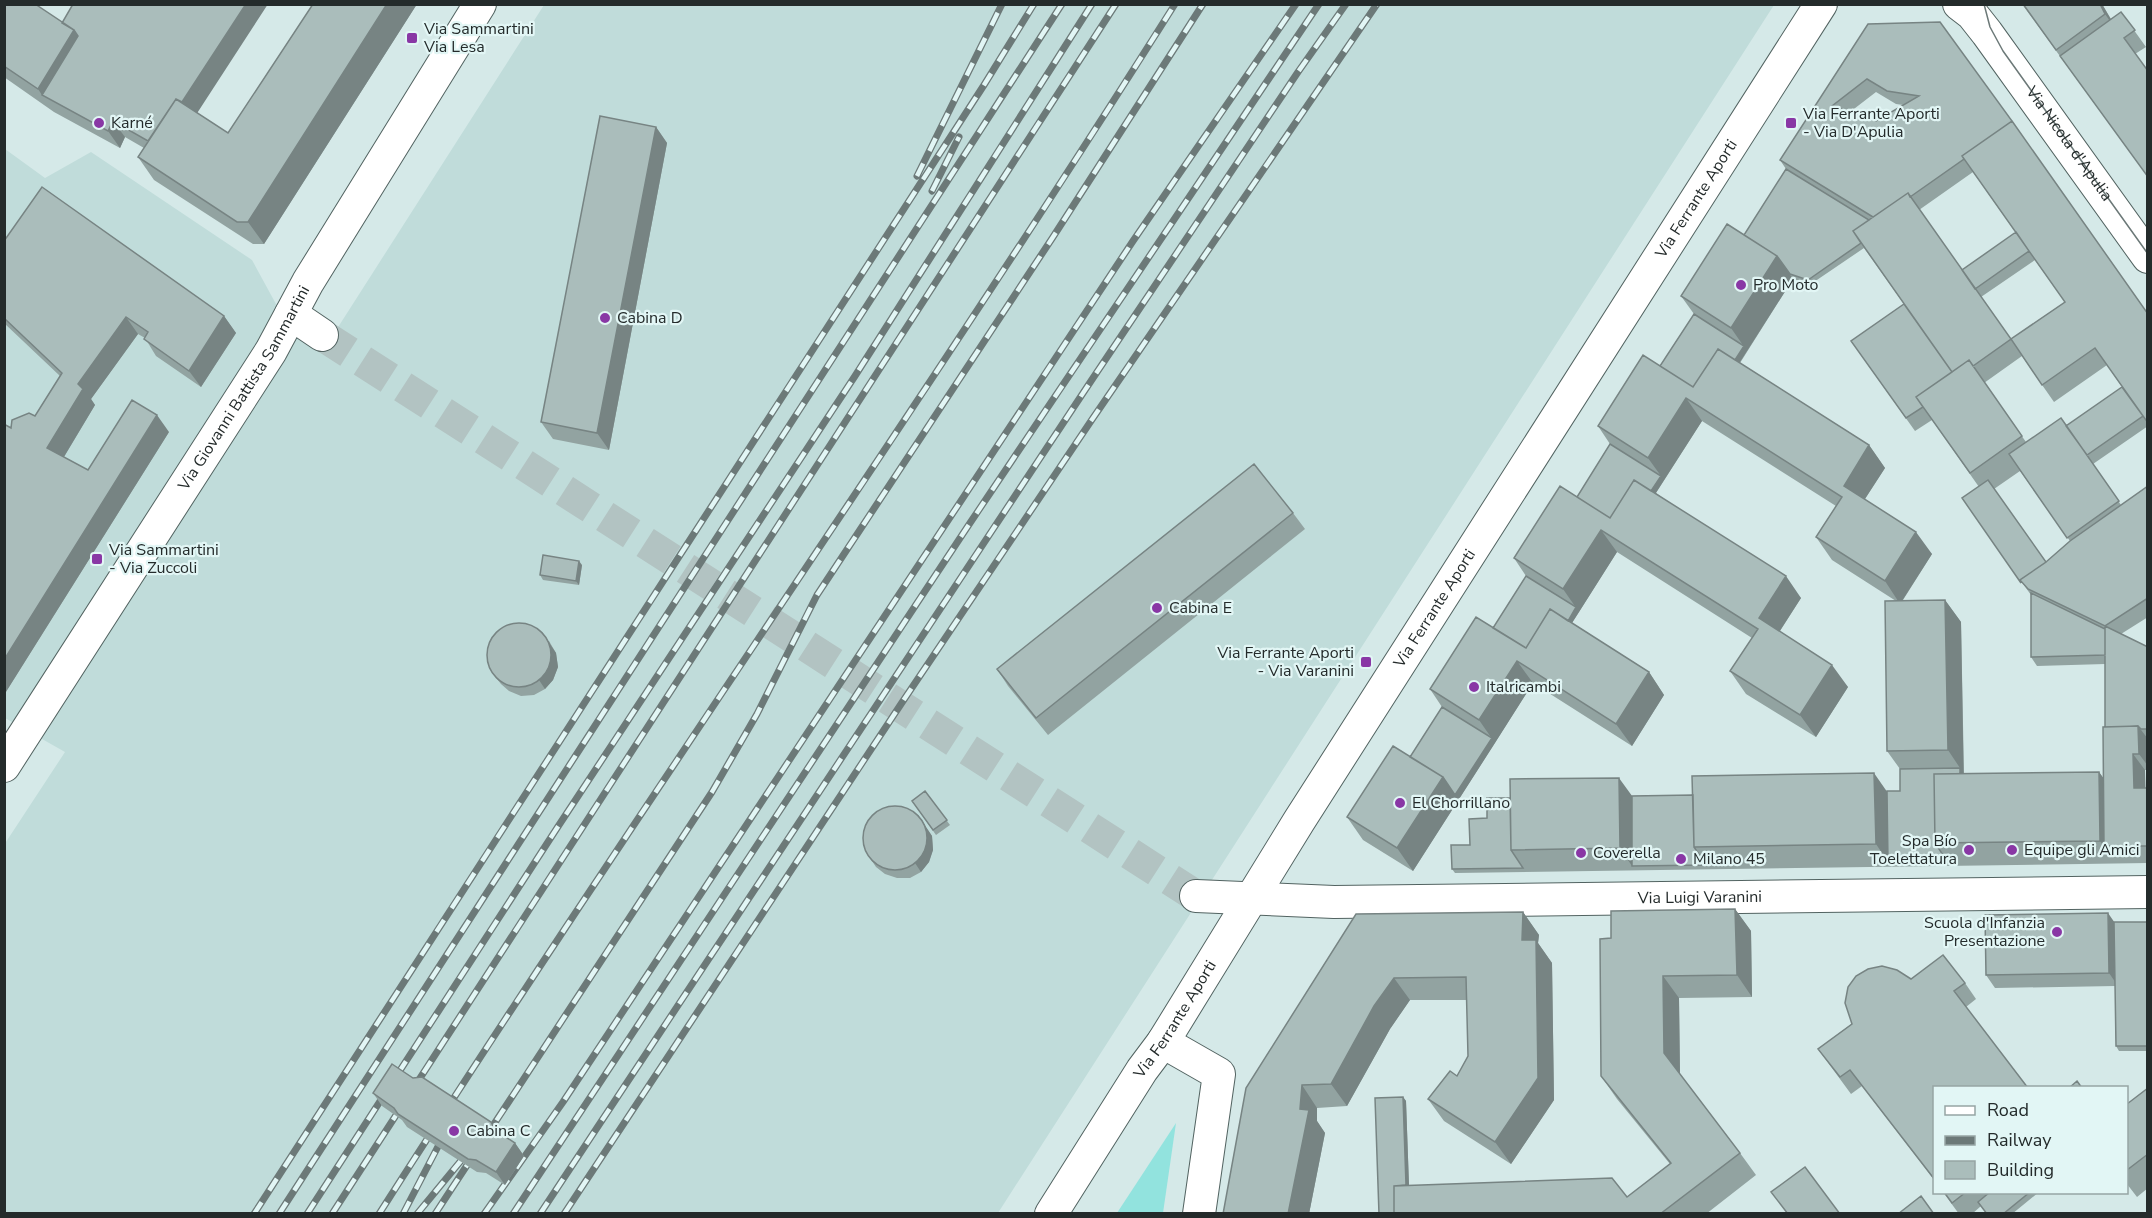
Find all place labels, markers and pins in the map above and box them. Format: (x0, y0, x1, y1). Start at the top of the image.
place label: Via Sammartini Via Lesa (423, 18, 534, 58)
marker: Via Sammartini Via Lesa (405, 31, 419, 45)
place label: Via Ferrante Aporti - Via D'Apulia (1802, 103, 1940, 143)
place label: Karné (111, 112, 153, 134)
marker: Karné (92, 116, 106, 130)
marker: Via Ferrante Aporti - Via D'Apulia (1784, 116, 1798, 130)
place label: Pro Moto (1753, 274, 1819, 296)
marker: Pro Moto (1734, 278, 1748, 292)
place label: Cabina D (617, 307, 683, 329)
marker: Cabina D (598, 311, 612, 325)
place label: Via Sammartini - Via Zuccoli (108, 539, 219, 579)
marker: Via Sammartini - Via Zuccoli (90, 552, 104, 566)
place label: Cabina E (1169, 597, 1232, 619)
marker: Cabina E (1150, 601, 1164, 615)
place label: Via Ferrante Aporti - Via Varanini (1216, 642, 1354, 682)
marker: Via Ferrante Aporti - Via Varanini (1359, 655, 1373, 669)
place label: Italricambi (1486, 676, 1561, 698)
marker: Italricambi (1467, 680, 1481, 694)
place label: El Chorrillano (1412, 792, 1510, 814)
marker: El Chorrillano (1393, 796, 1407, 810)
place label: Spa Bío Toelettatura (1870, 830, 1957, 870)
place label: Equipe gli Amici (2024, 839, 2139, 861)
place label: Coverella (1593, 842, 1661, 864)
marker: Spa Bío Toelettatura (1962, 843, 1976, 857)
marker: Equipe gli Amici (2005, 843, 2019, 857)
marker: Coverella (1574, 846, 1588, 860)
place label: Milano 45 (1693, 848, 1765, 870)
marker: Milano 45 (1674, 852, 1688, 866)
place label: Scuola d'Infanzia Presentazione (1924, 912, 2045, 952)
marker: Scuola d'Infanzia Presentazione (2050, 925, 2064, 939)
place label: Cabina C (466, 1120, 531, 1142)
marker: Cabina C (447, 1124, 461, 1138)

